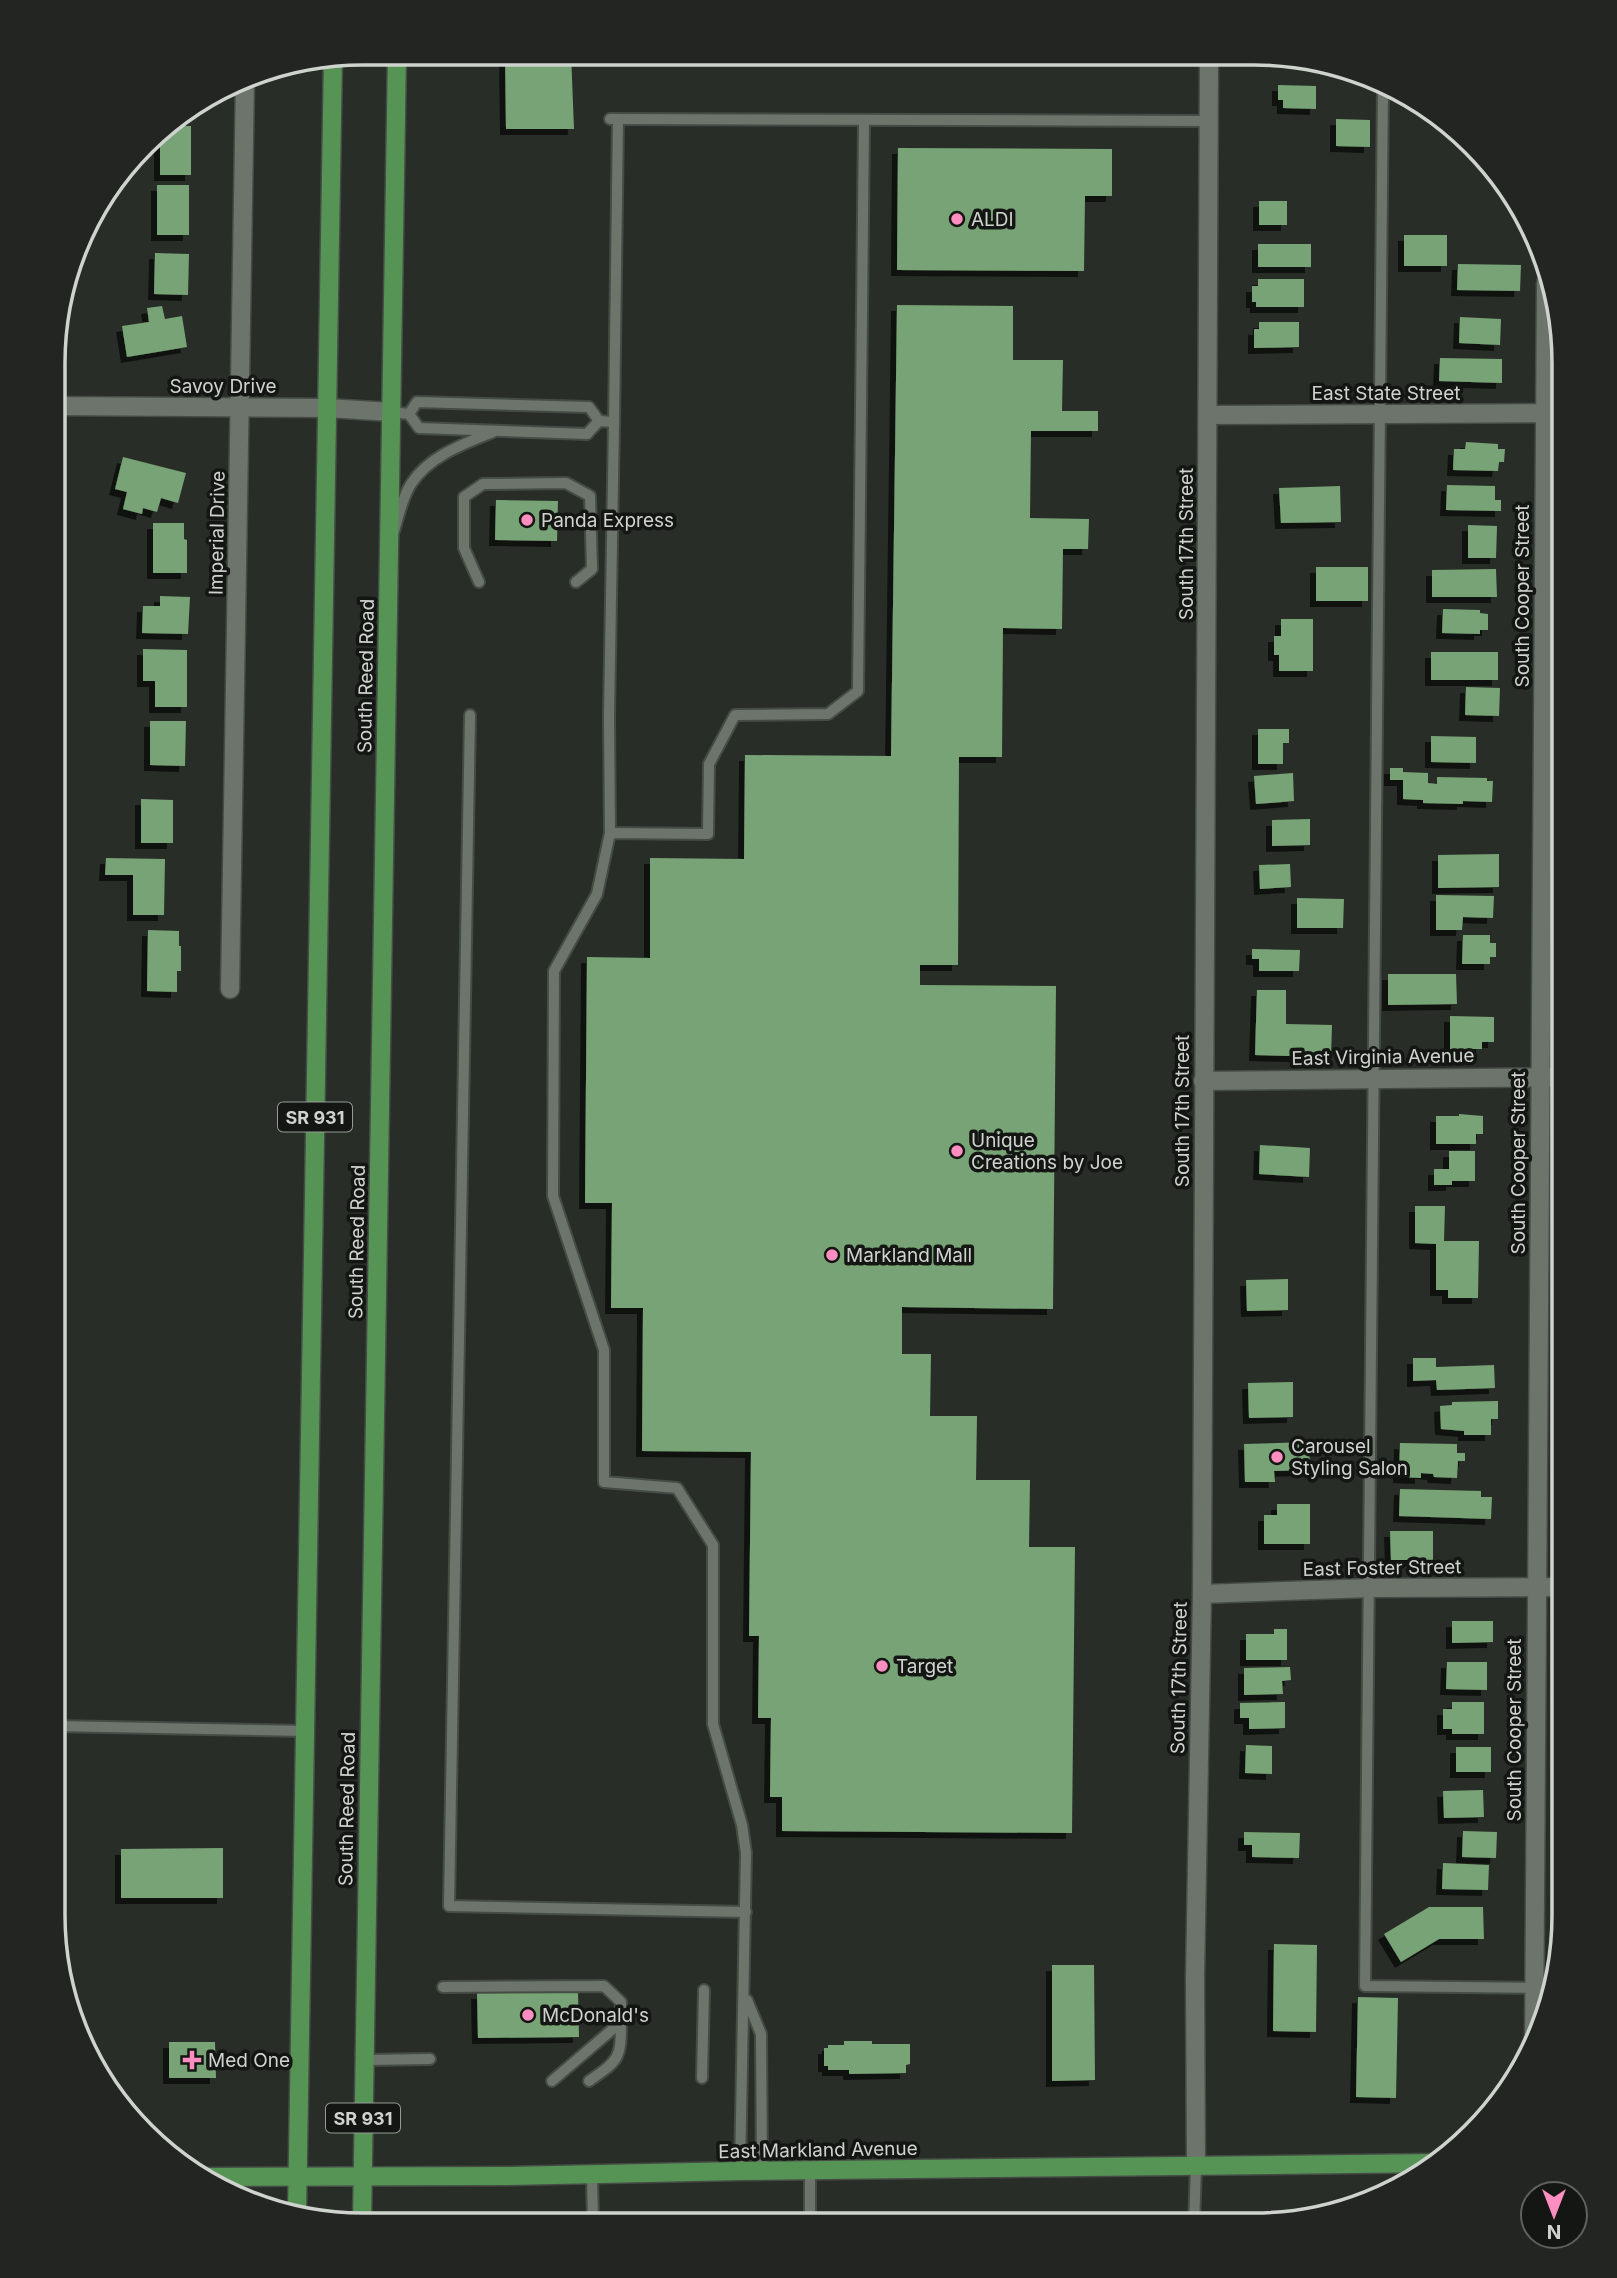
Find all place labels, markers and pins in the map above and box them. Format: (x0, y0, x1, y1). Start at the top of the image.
place label: ALDI (971, 208, 1014, 231)
marker: ALDI (949, 211, 965, 227)
place label: Panda Express (541, 509, 674, 532)
marker: Panda Express (519, 512, 535, 528)
place label: Unique Creations by Joe (971, 1129, 1123, 1174)
marker: Unique Creations by Joe (949, 1143, 965, 1159)
place label: Markland Mall (846, 1244, 972, 1267)
marker: Markland Mall (824, 1247, 840, 1263)
place label: Carousel Styling Salon (1291, 1435, 1408, 1480)
marker: Carousel Styling Salon (1269, 1449, 1285, 1465)
place label: Target (896, 1655, 953, 1678)
marker: Target (874, 1658, 890, 1674)
place label: McDonald's (542, 2004, 649, 2027)
marker: McDonald's (520, 2007, 536, 2023)
place label: Med One (208, 2049, 290, 2072)
marker: Med One (182, 2050, 202, 2070)

